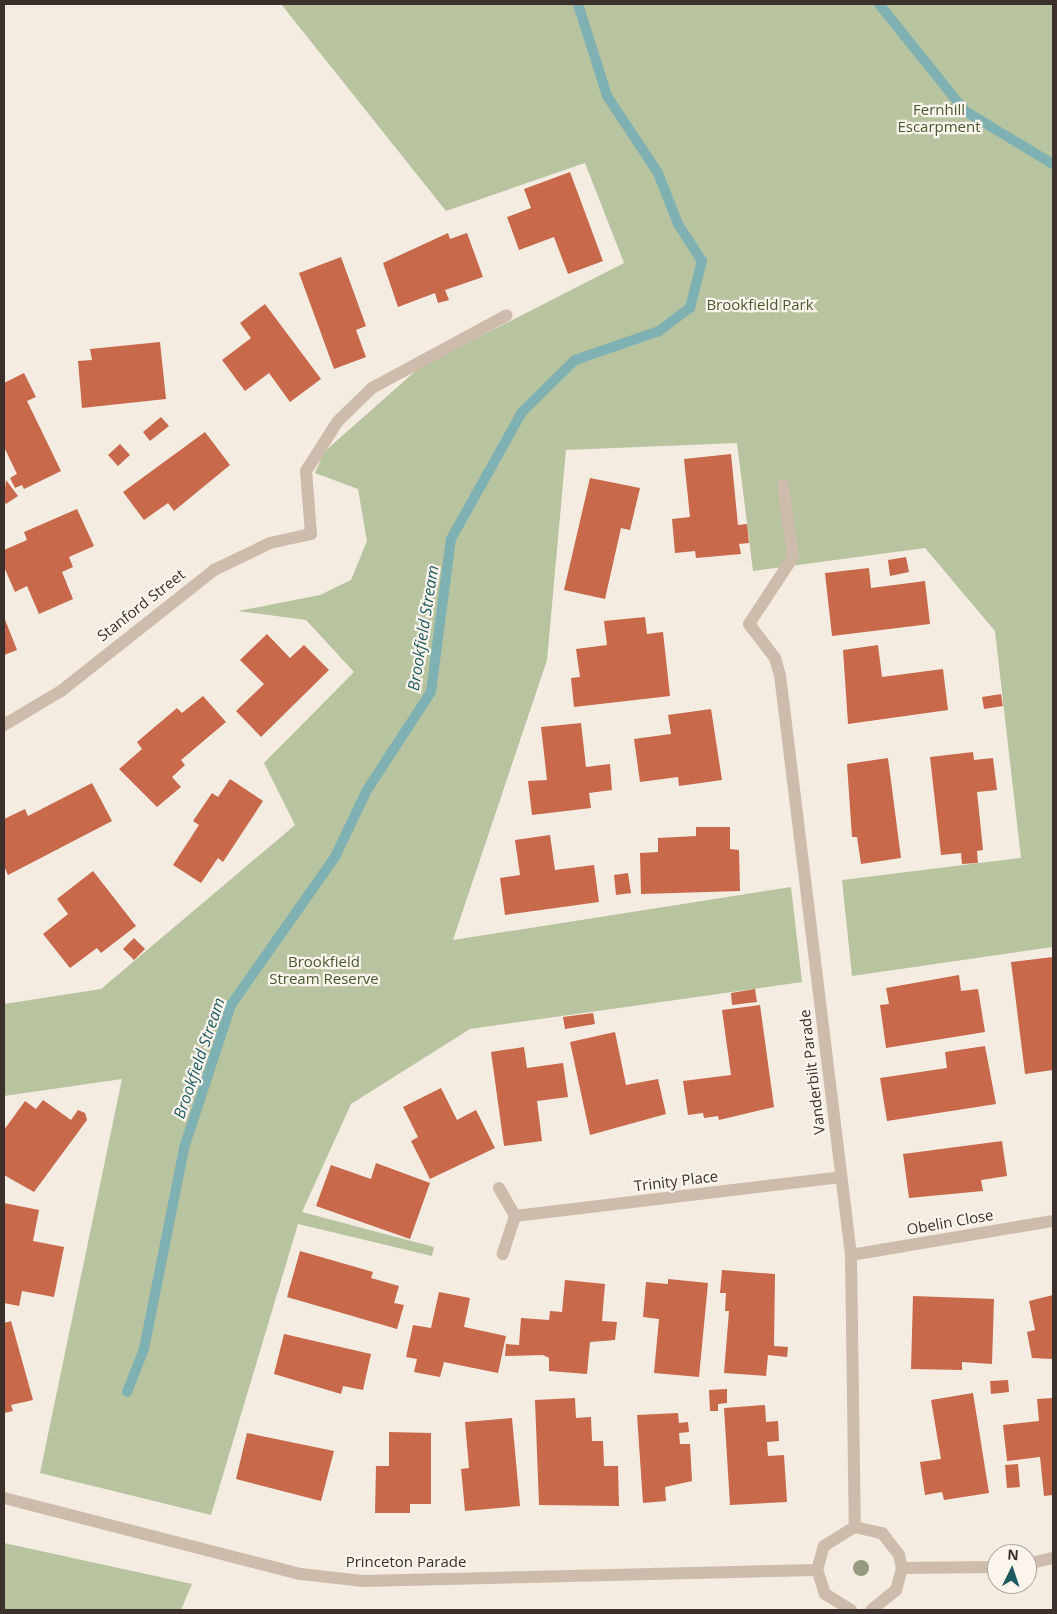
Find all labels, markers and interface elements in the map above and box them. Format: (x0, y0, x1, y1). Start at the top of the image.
park label: Fernhill Escarpment (897, 100, 981, 135)
park label: Brookfield Park (706, 296, 814, 314)
water label: Brookfield Stream (404, 564, 442, 692)
street label: Stanford Street (94, 565, 188, 645)
park label: Brookfield Stream Reserve (269, 952, 379, 987)
water label: Brookfield Stream (169, 995, 229, 1121)
street label: Vanderbilt Parade (795, 1009, 829, 1135)
street label: Trinity Place (633, 1167, 719, 1195)
street label: Obelin Close (905, 1206, 995, 1238)
north arrow (987, 1544, 1037, 1594)
text: N (1007, 1545, 1019, 1564)
street label: Princeton Parade (346, 1553, 466, 1571)

